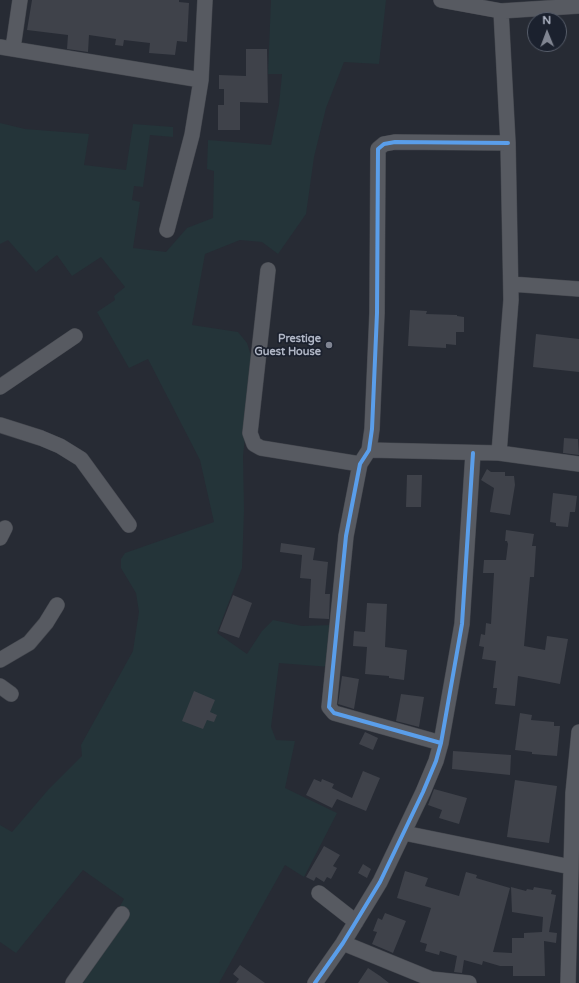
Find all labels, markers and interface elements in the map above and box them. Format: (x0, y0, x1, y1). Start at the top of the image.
north arrow (527, 12, 567, 52)
text: N (542, 14, 551, 27)
place label: Prestige Guest House (254, 332, 321, 358)
marker: Prestige Guest House (324, 340, 334, 350)

